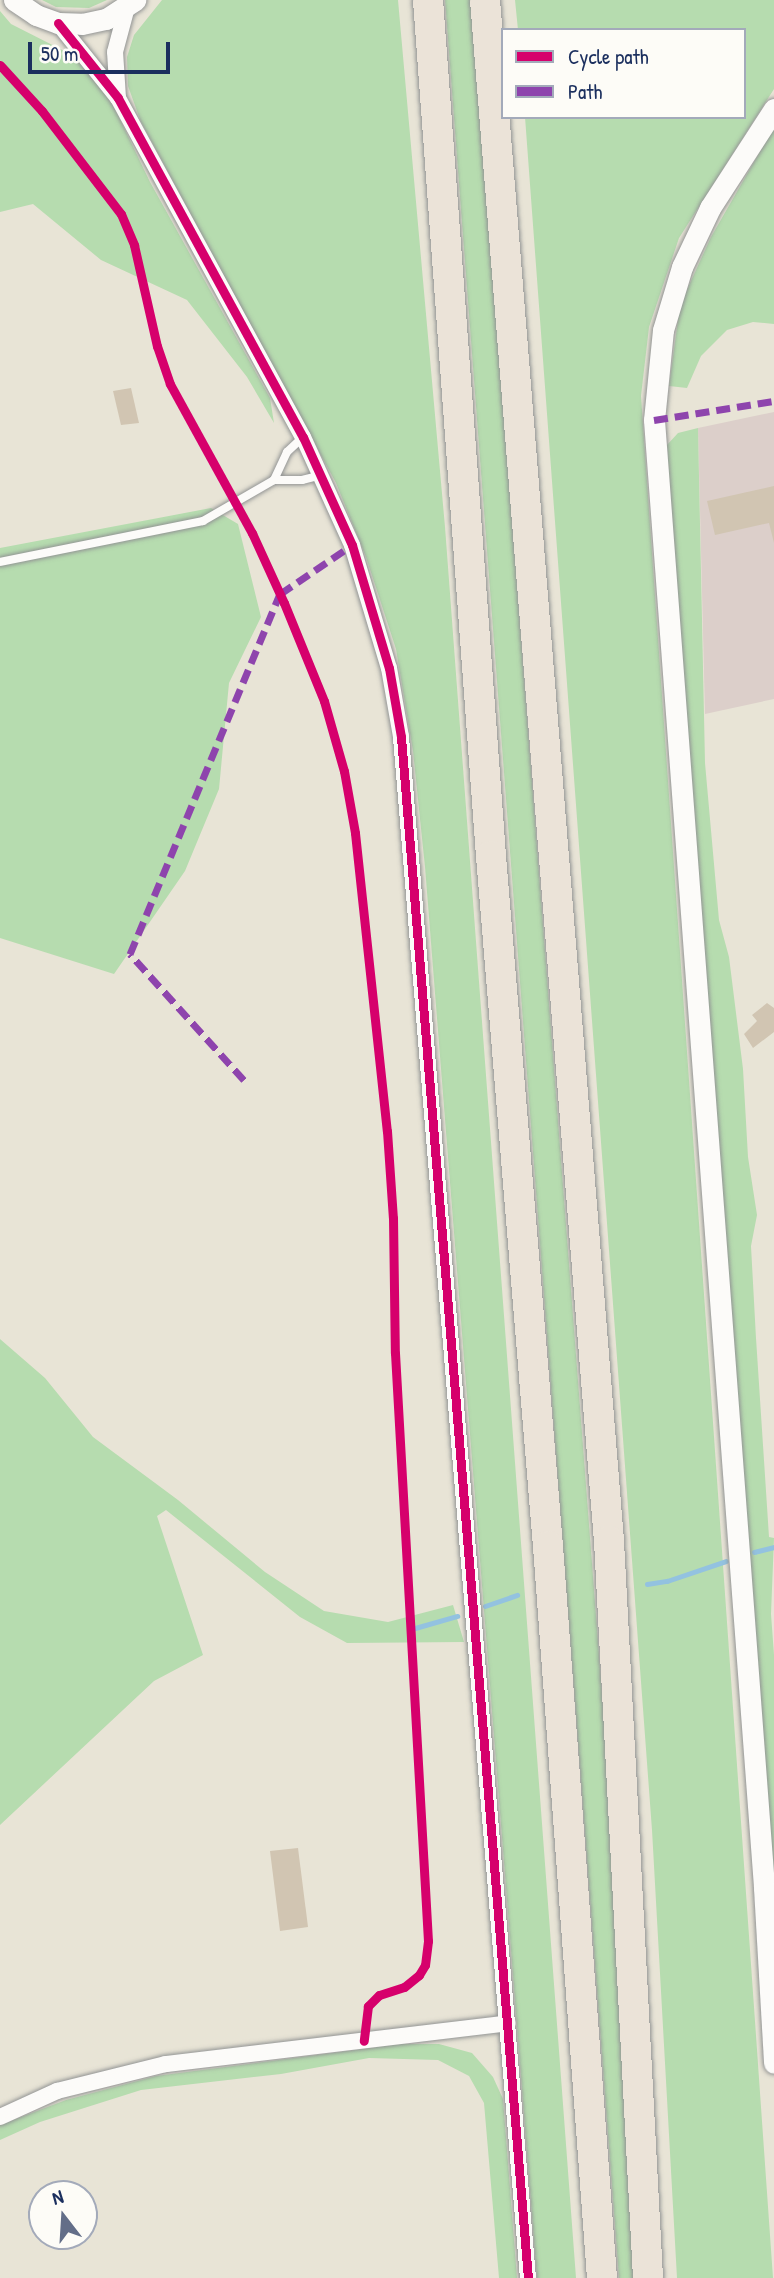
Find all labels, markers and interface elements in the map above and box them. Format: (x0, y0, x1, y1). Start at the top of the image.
scale bar (32, 28, 173, 72)
legend (501, 28, 746, 119)
text: 50 m (41, 39, 78, 68)
text: Cycle path (568, 42, 649, 71)
text: Path (568, 77, 602, 106)
north arrow (28, 2180, 98, 2250)
text: N (49, 2183, 66, 2211)

